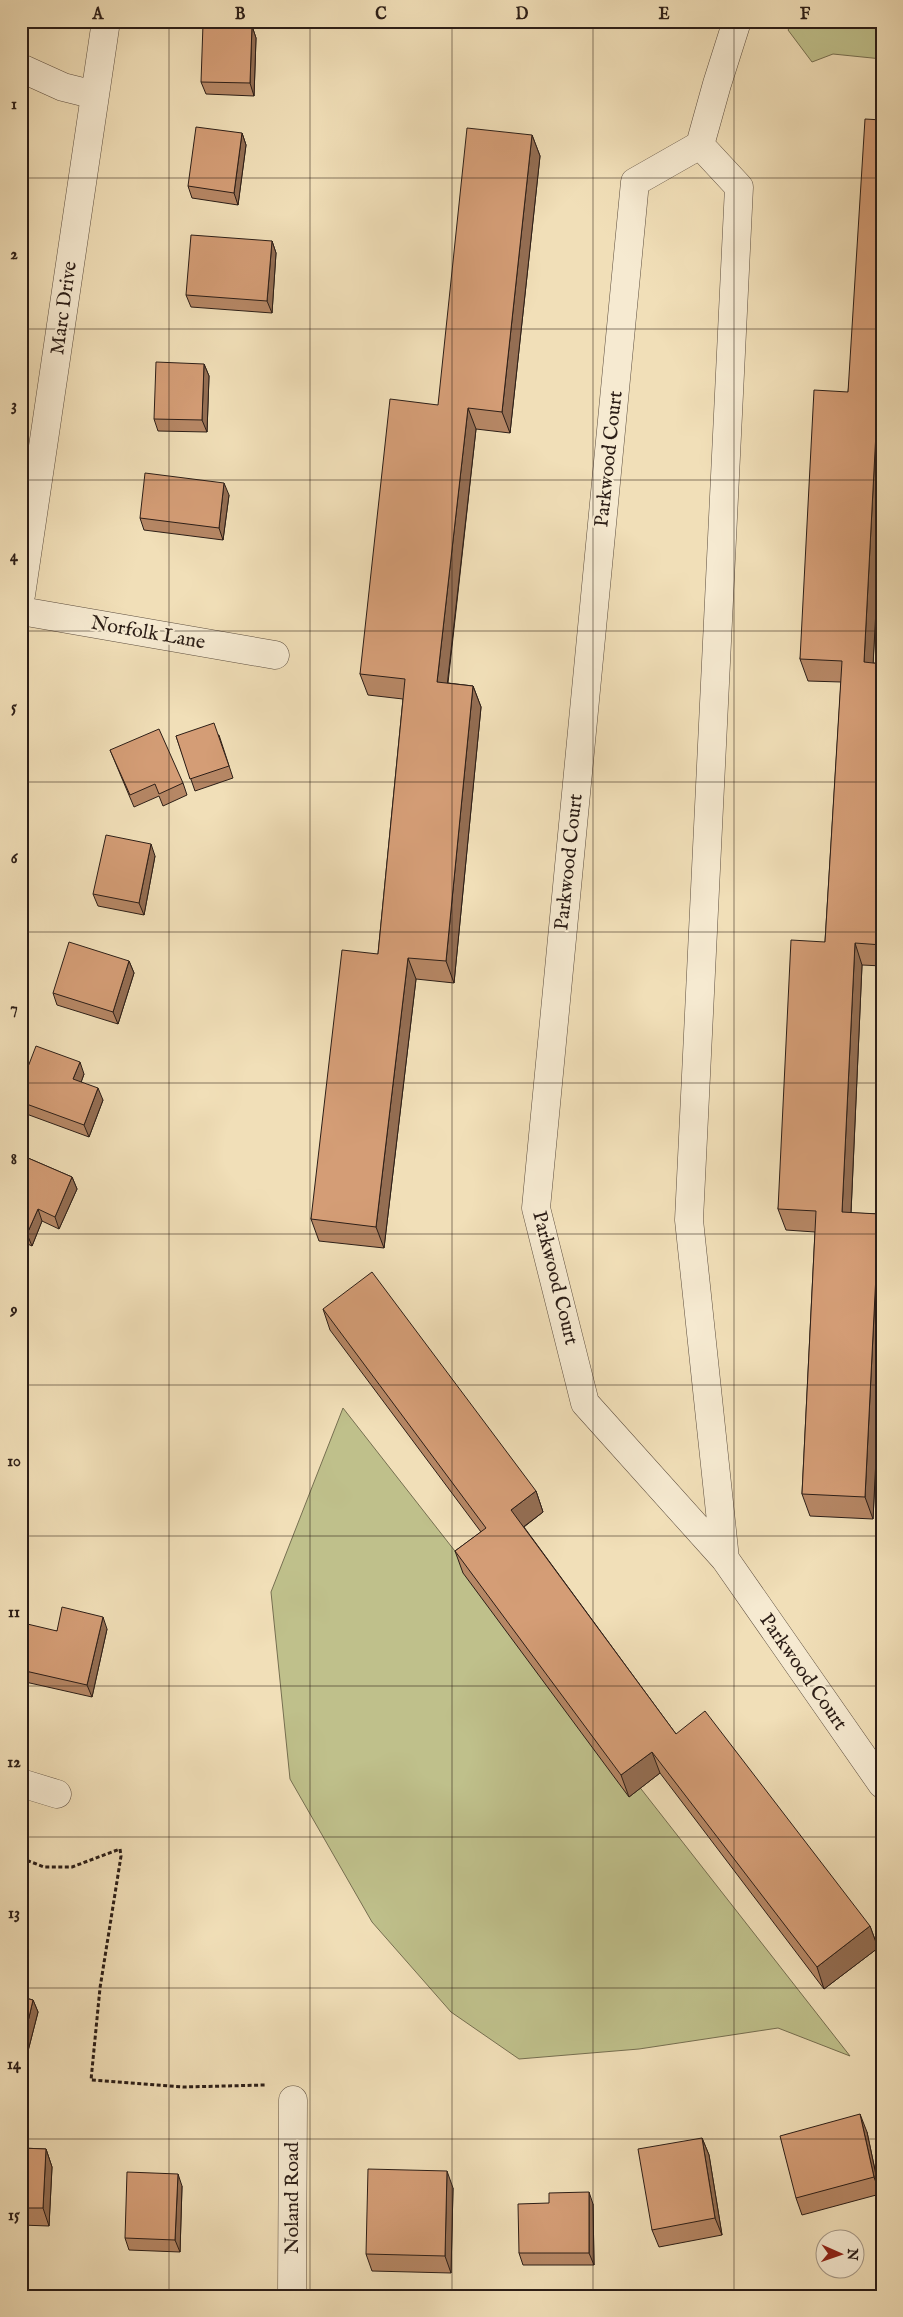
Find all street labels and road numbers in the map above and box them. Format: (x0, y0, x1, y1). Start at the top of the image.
street label: Marc Drive (45, 260, 83, 356)
street label: Parkwood Court (589, 389, 629, 528)
street label: Norfolk Lane (89, 611, 207, 655)
street label: Parkwood Court (549, 792, 589, 931)
street label: Parkwood Court (526, 1208, 584, 1348)
street label: Parkwood Court (753, 1609, 853, 1735)
street label: Noland Road (280, 2141, 305, 2254)

